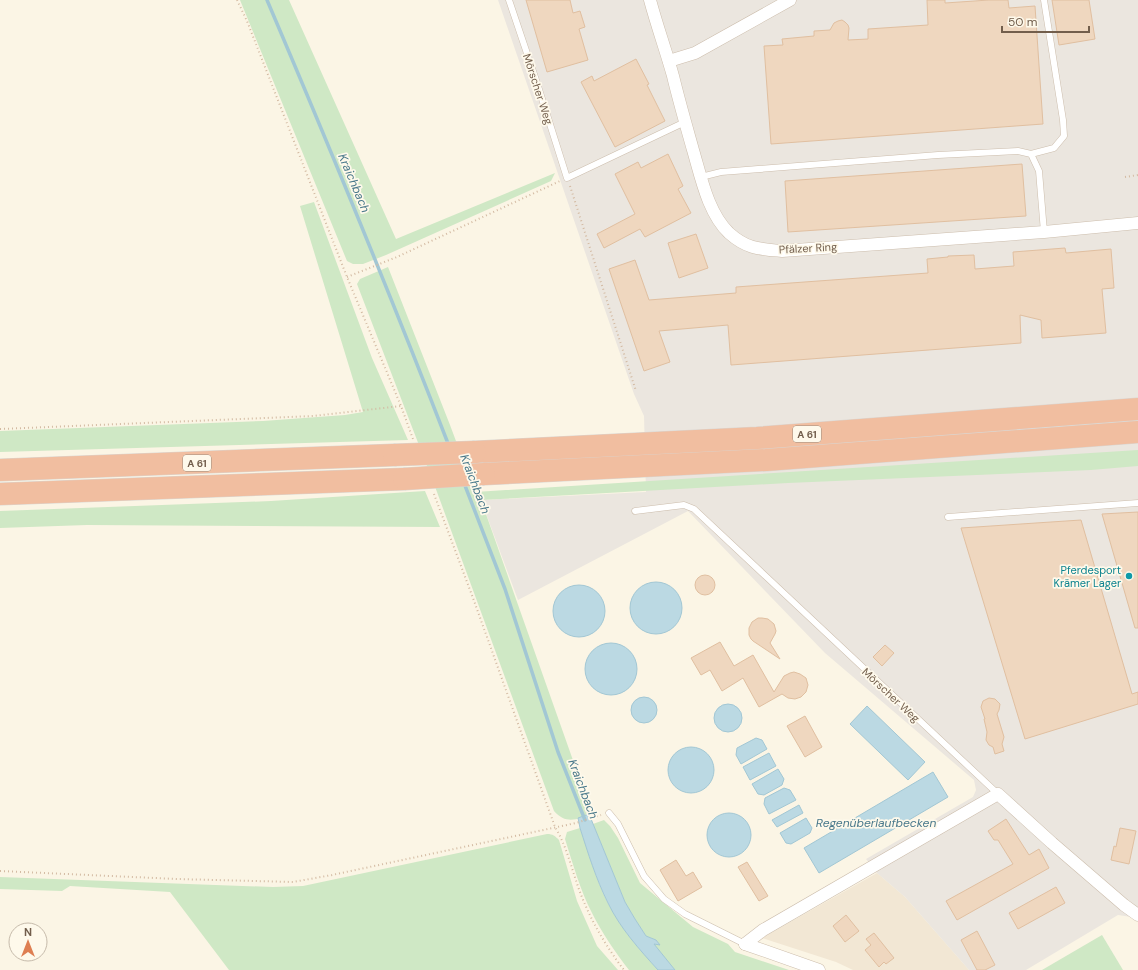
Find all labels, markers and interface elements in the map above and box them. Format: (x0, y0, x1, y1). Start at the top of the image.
scale bar (1002, 8, 1089, 34)
text: 50 m (1008, 14, 1037, 30)
street label: Mörscher Weg (520, 52, 556, 126)
water label: Kraichbach (334, 151, 374, 215)
street label: Pfälzer Ring (779, 239, 837, 257)
road number: A 61 (793, 426, 821, 442)
water label: Kraichbach (456, 452, 494, 516)
road number: A 61 (183, 455, 211, 471)
place label: Pferdesport Krämer Lager (1053, 563, 1121, 590)
marker: Pferdesport Krämer Lager (1124, 571, 1134, 581)
street label: Mörscher Weg (859, 665, 923, 725)
water label: Kraichbach (564, 757, 602, 821)
water label: Regenüberlaufbecken (816, 815, 936, 831)
north arrow (8, 922, 48, 962)
text: N (24, 925, 32, 939)

